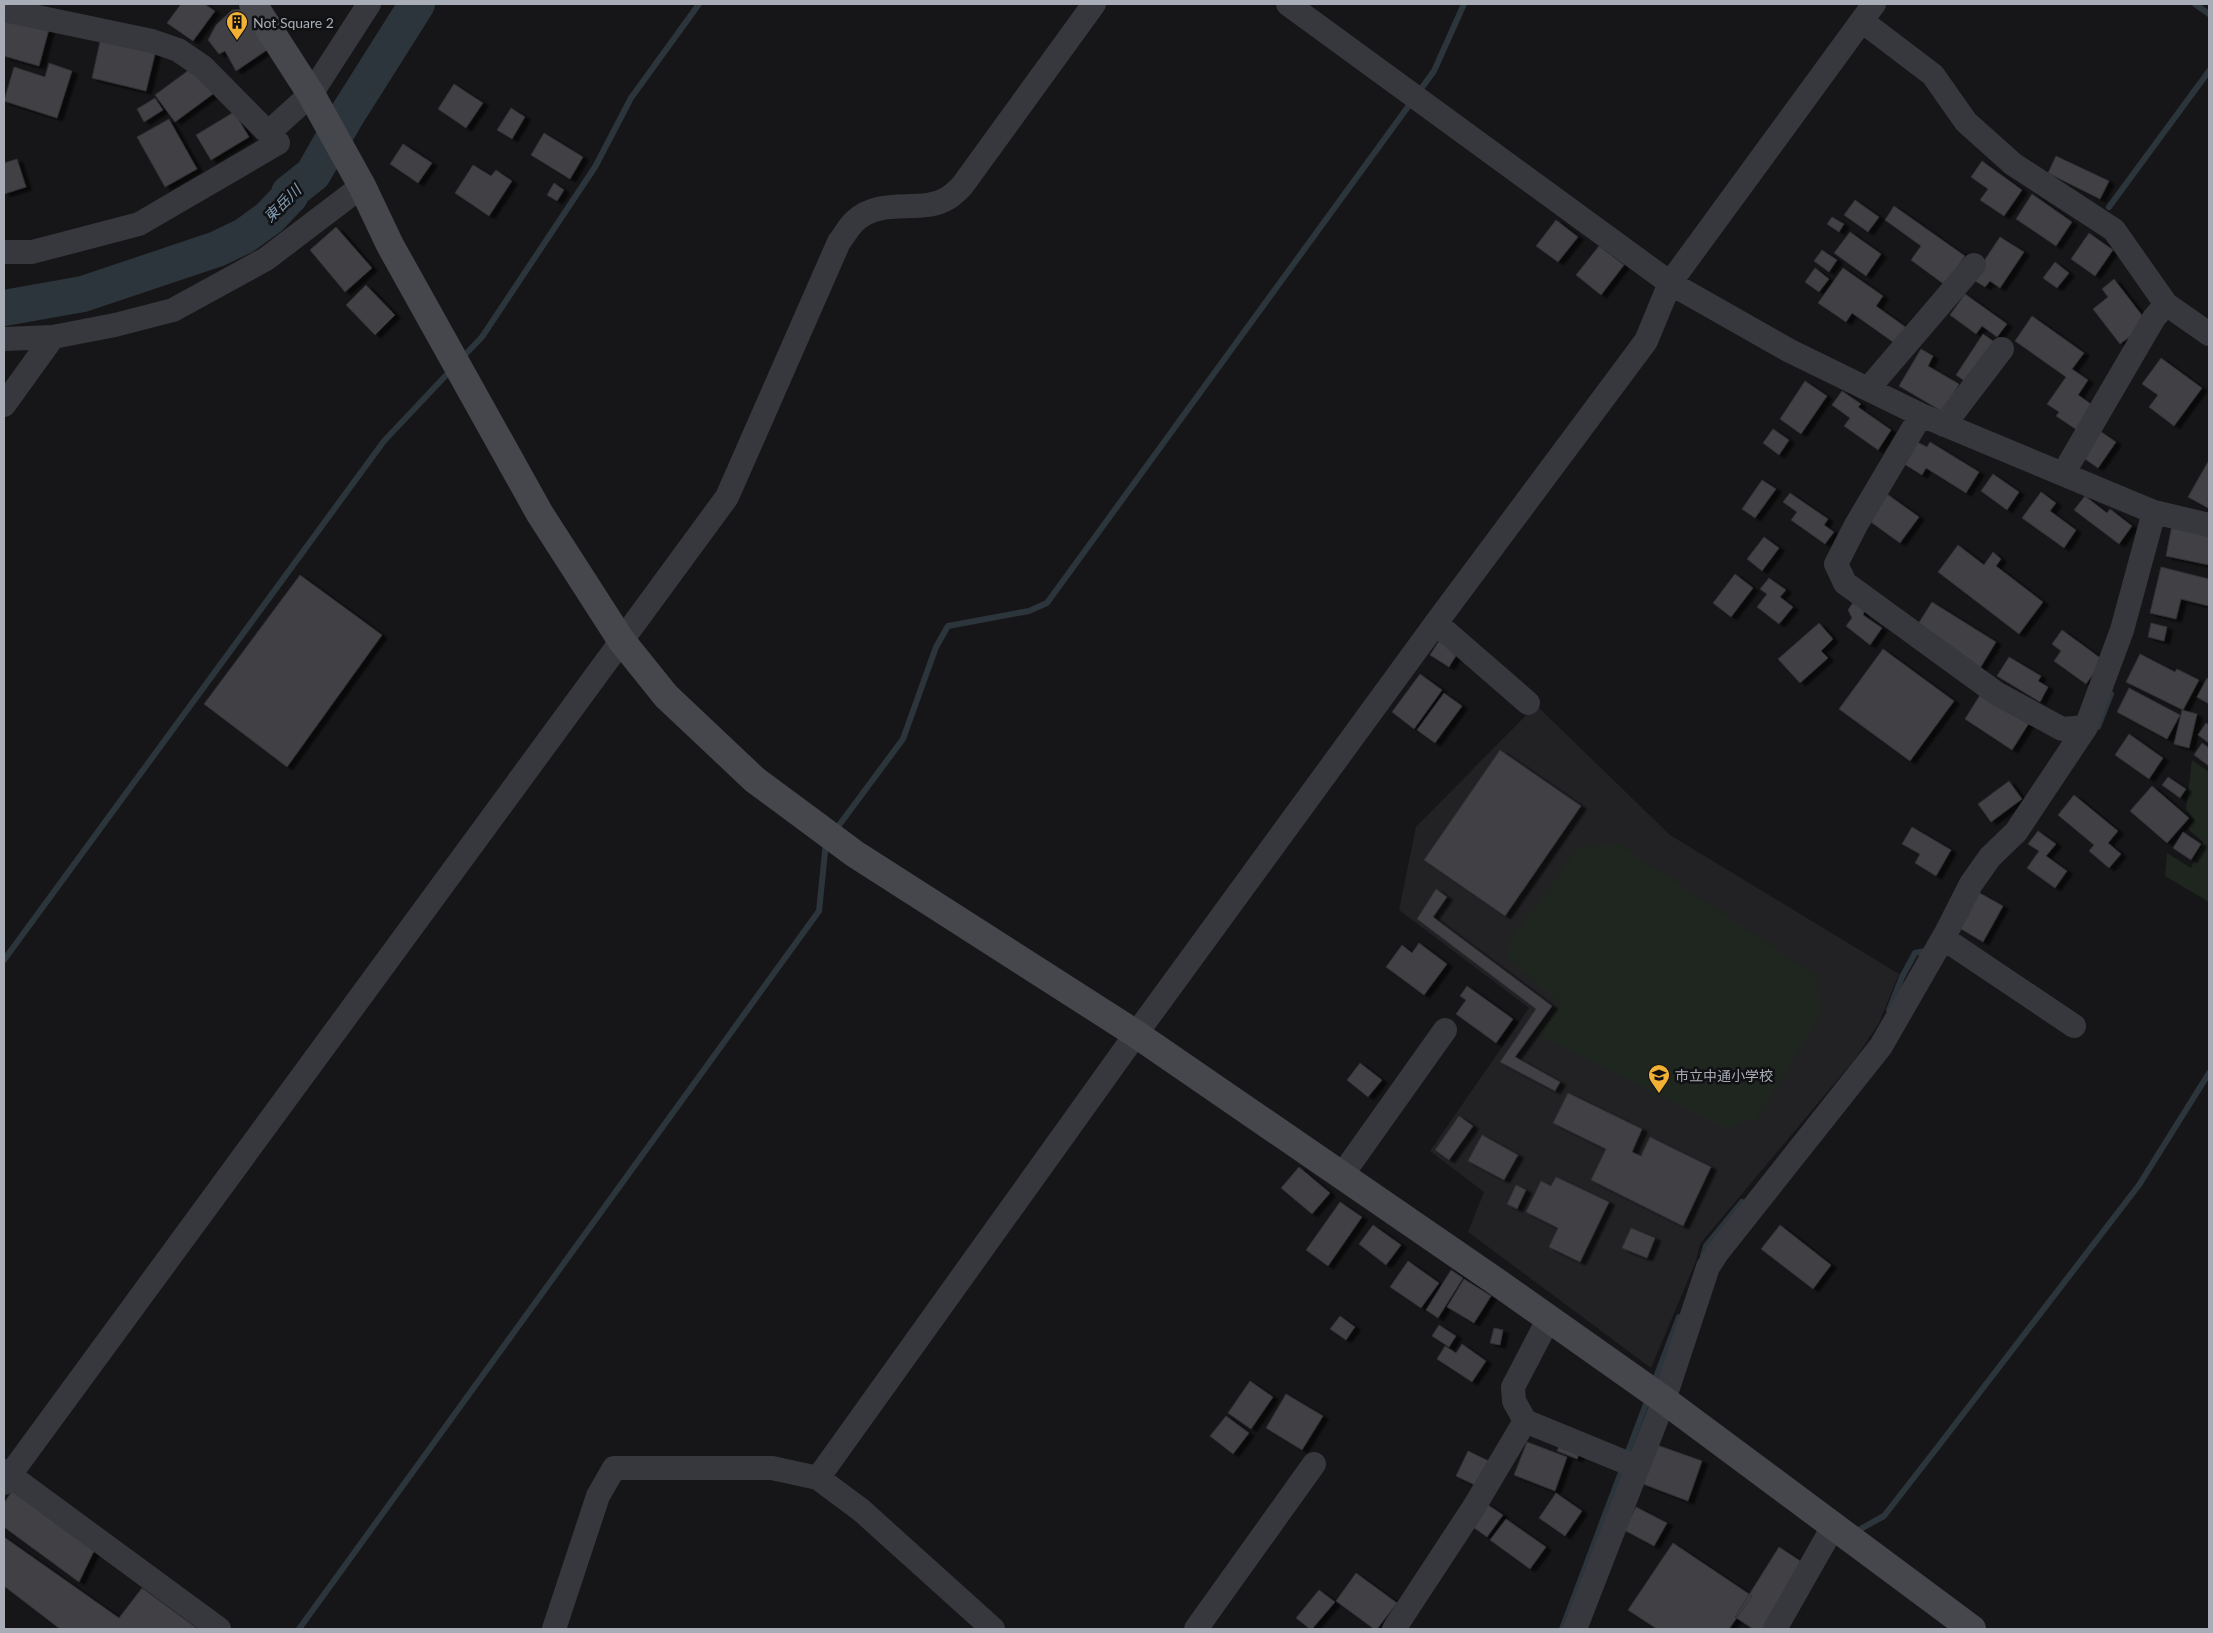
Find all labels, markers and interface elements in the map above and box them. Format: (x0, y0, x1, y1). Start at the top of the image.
building icon: Not Square 2 (225, 10, 249, 41)
place label: Not Square 2 (253, 14, 334, 31)
water label: 東岳川 (260, 179, 306, 225)
school or university icon: 市立中通小学校 (1647, 1063, 1671, 1094)
place label: 市立中通小学校 (1675, 1067, 1773, 1084)

